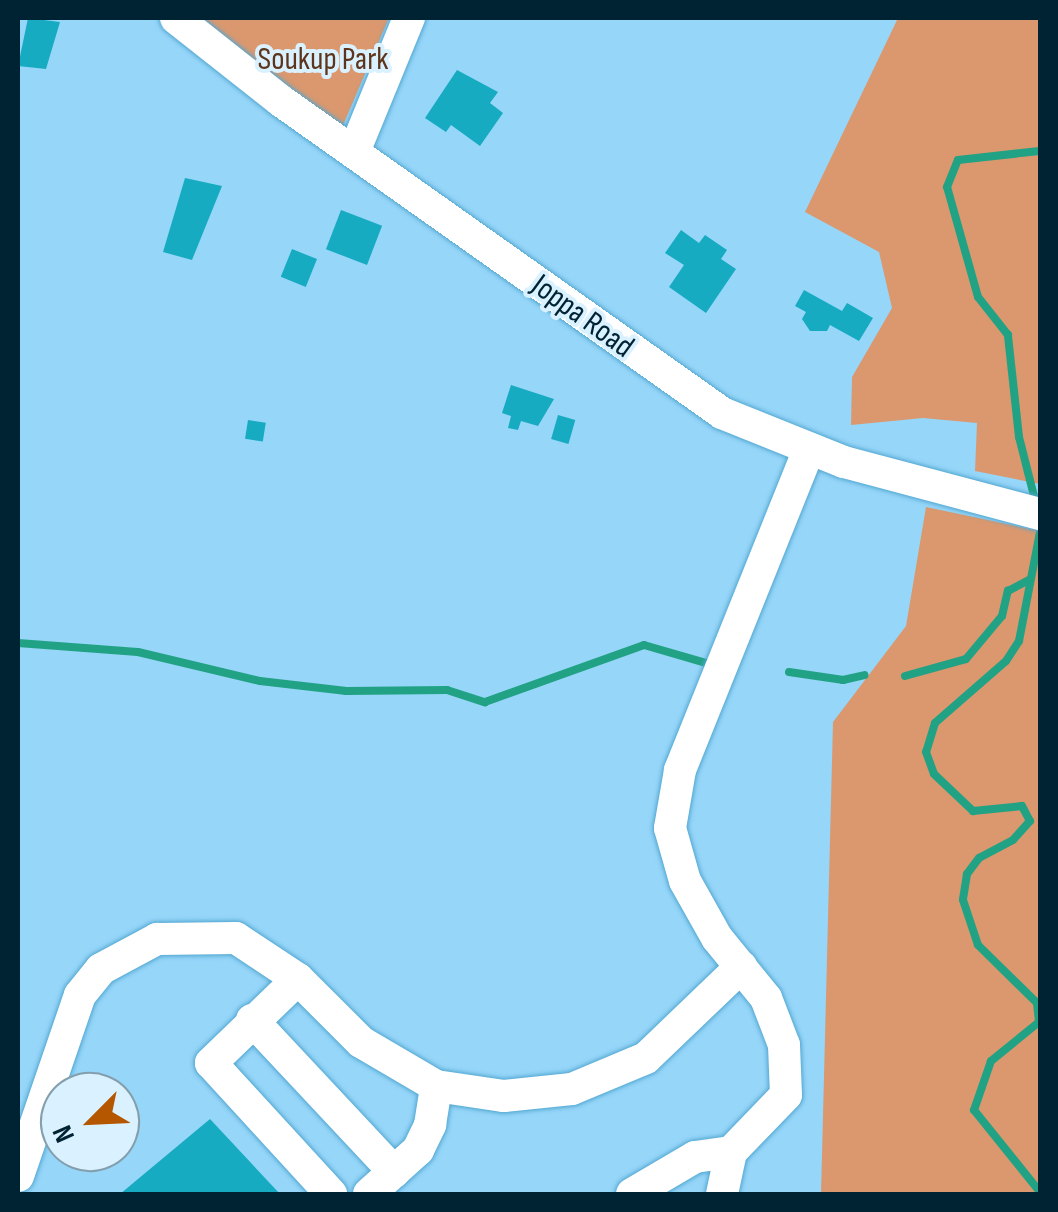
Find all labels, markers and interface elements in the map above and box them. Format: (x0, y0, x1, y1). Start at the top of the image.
park label: Soukup Park (257, 41, 389, 79)
street label: Joppa Road (523, 267, 641, 367)
north arrow (40, 1072, 140, 1172)
text: N (46, 1120, 82, 1147)

